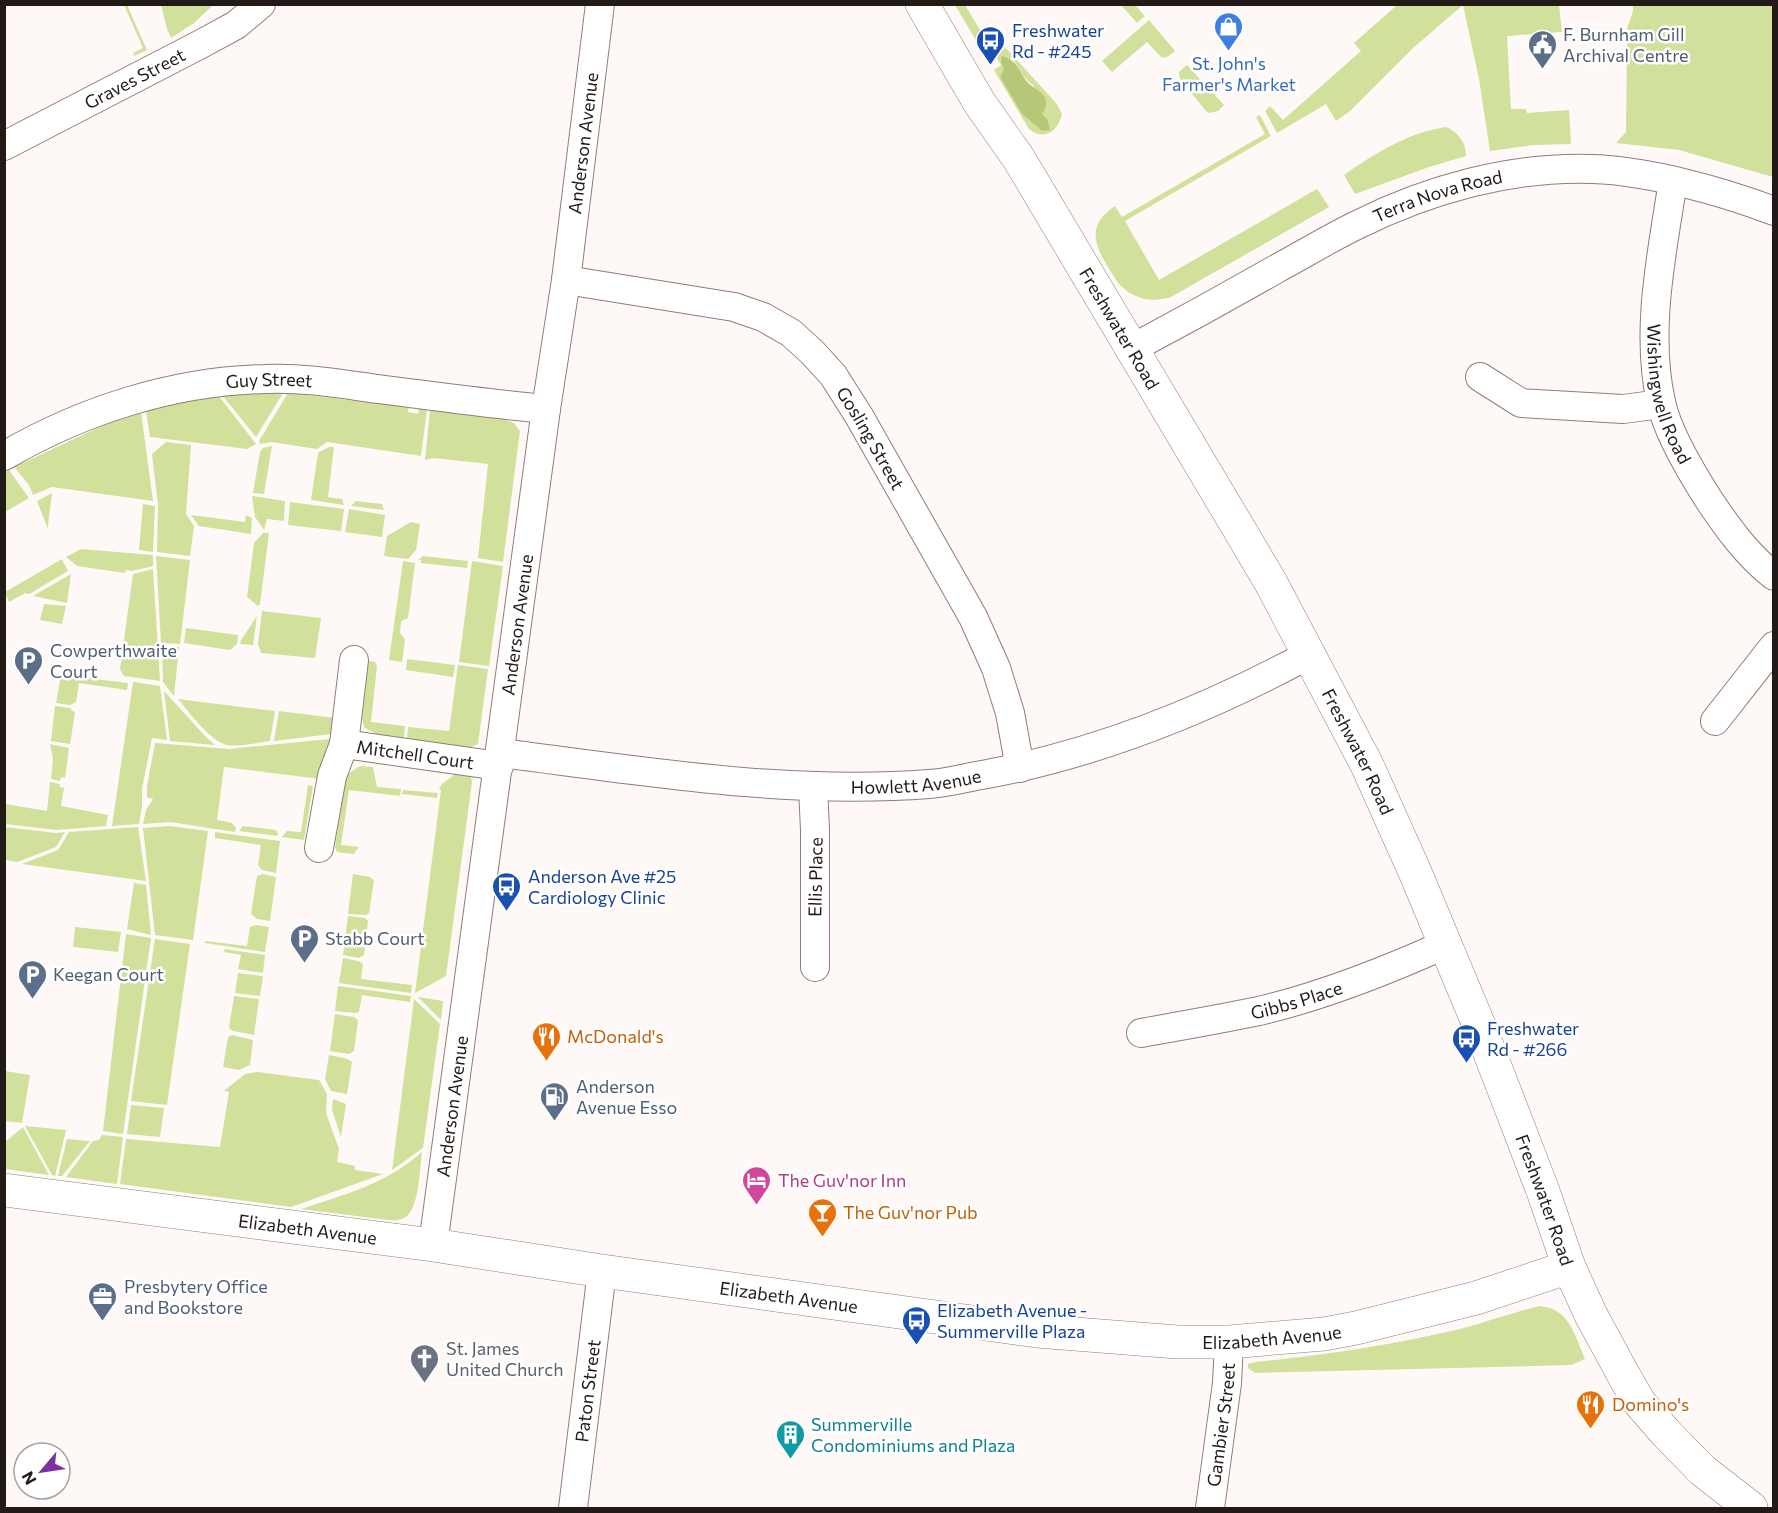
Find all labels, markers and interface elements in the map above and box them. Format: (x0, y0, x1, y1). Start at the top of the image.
shop icon: St. John's Farmer's Market (1213, 10, 1245, 52)
place label: Freshwater Rd - #245 (1012, 19, 1104, 62)
place label: F. Burnham Gill Archival Centre (1563, 23, 1689, 66)
bus stop icon: Freshwater Rd - #245 (975, 24, 1007, 66)
public building icon: F. Burnham Gill Archival Centre (1526, 28, 1558, 70)
street label: Graves Street (80, 43, 189, 114)
place label: St. John's Farmer's Market (1162, 52, 1296, 95)
street label: Anderson Avenue (563, 71, 602, 215)
street label: Terra Nova Road (1369, 165, 1504, 227)
street label: Freshwater Road (1075, 263, 1164, 393)
street label: Wishingwell Road (1643, 323, 1696, 468)
street label: Guy Street (225, 368, 313, 392)
street label: Gosling Street (832, 382, 909, 493)
street label: Anderson Avenue (496, 553, 537, 697)
place label: Cowperthwaite Court (50, 639, 177, 682)
parking icon: Cowperthwaite Court (13, 644, 45, 686)
street label: Freshwater Road (1318, 685, 1399, 818)
street label: Mitchell Court (355, 735, 475, 773)
street label: Howlett Avenue (851, 764, 983, 798)
street label: Ellis Place (803, 837, 827, 917)
place label: Anderson Ave #25 Cardiology Clinic (528, 865, 676, 908)
bus stop icon: Anderson Ave #25 Cardiology Clinic (491, 870, 523, 912)
parking icon: Stabb Court (288, 922, 320, 964)
place label: Stabb Court (325, 927, 425, 949)
parking icon: Keegan Court (16, 958, 48, 1000)
place label: Keegan Court (53, 963, 164, 985)
street label: Gibbs Place (1249, 976, 1345, 1023)
place label: Freshwater Rd - #266 (1487, 1017, 1579, 1060)
restaurant icon: McDonald's (530, 1020, 562, 1062)
bus stop icon: Freshwater Rd - #266 (1450, 1022, 1482, 1064)
place label: McDonald's (567, 1025, 664, 1047)
street label: Anderson Avenue (431, 1034, 472, 1178)
place label: Anderson Avenue Esso (576, 1075, 677, 1118)
fuel station icon: Anderson Avenue Esso (539, 1080, 571, 1122)
street label: Freshwater Road (1511, 1131, 1579, 1268)
hotel icon: The Guv'nor Inn (741, 1164, 773, 1206)
place label: The Guv'nor Inn (778, 1169, 906, 1191)
bar icon: The Guv'nor Pub (806, 1196, 838, 1238)
place label: The Guv'nor Pub (843, 1201, 978, 1223)
street label: Elizabeth Avenue (237, 1209, 378, 1249)
place label: Presbytery Office and Bookstore (124, 1275, 268, 1318)
street label: Elizabeth Avenue (718, 1276, 859, 1317)
office icon: Presbytery Office and Bookstore (87, 1280, 119, 1322)
place label: Elizabeth Avenue - Summerville Plaza (937, 1299, 1087, 1342)
bus stop icon: Elizabeth Avenue - Summerville Plaza (900, 1304, 932, 1346)
street label: Elizabeth Avenue (1202, 1320, 1343, 1353)
place label: St. James United Church (446, 1337, 563, 1380)
street label: Paton Street (570, 1338, 605, 1444)
church icon: St. James United Church (409, 1342, 441, 1384)
street label: Gambier Street (1202, 1362, 1239, 1488)
restaurant icon: Domino's (1575, 1388, 1607, 1430)
place label: Domino's (1612, 1393, 1689, 1415)
place label: Summerville Condominiums and Plaza (811, 1413, 1015, 1456)
building icon: Summerville Condominiums and Plaza (774, 1418, 806, 1460)
north arrow (12, 1441, 72, 1501)
text: N (17, 1469, 40, 1488)

